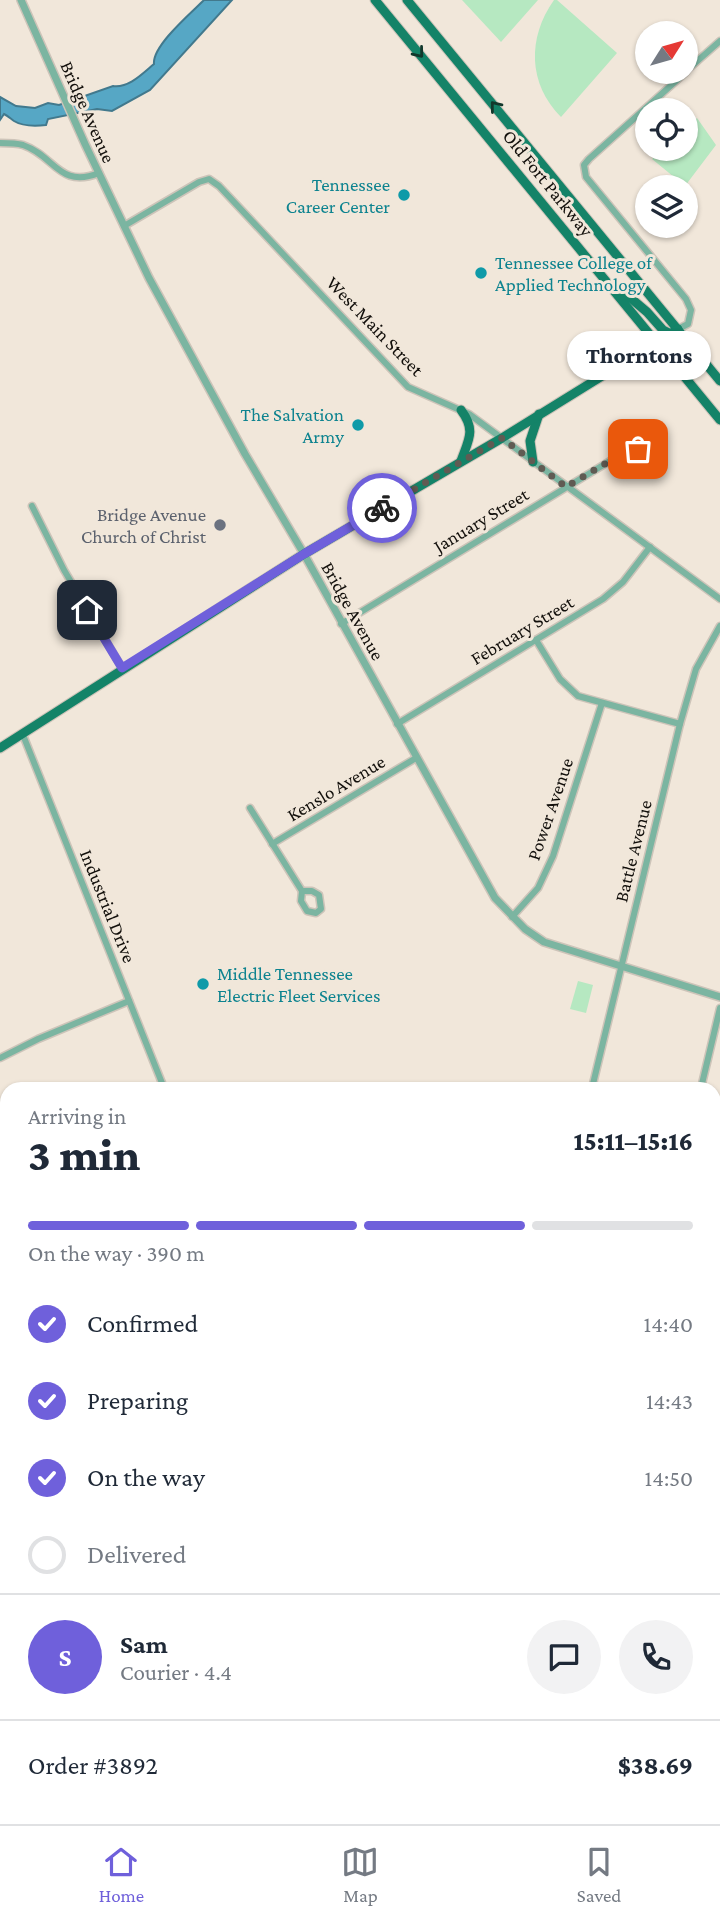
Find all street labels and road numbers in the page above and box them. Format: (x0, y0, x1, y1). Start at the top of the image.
street label: Bridge Avenue (56, 58, 120, 166)
street label: Old Fort Parkway (499, 125, 598, 241)
street label: West Main Street (322, 272, 428, 381)
street label: January Street (428, 483, 533, 558)
street label: Bridge Avenue (317, 558, 389, 664)
street label: February Street (467, 591, 578, 669)
street label: Kenslo Avenue (283, 751, 389, 825)
street label: Power Avenue (523, 755, 577, 863)
street label: Battle Avenue (610, 798, 656, 904)
street label: Industrial Drive (76, 846, 140, 966)

